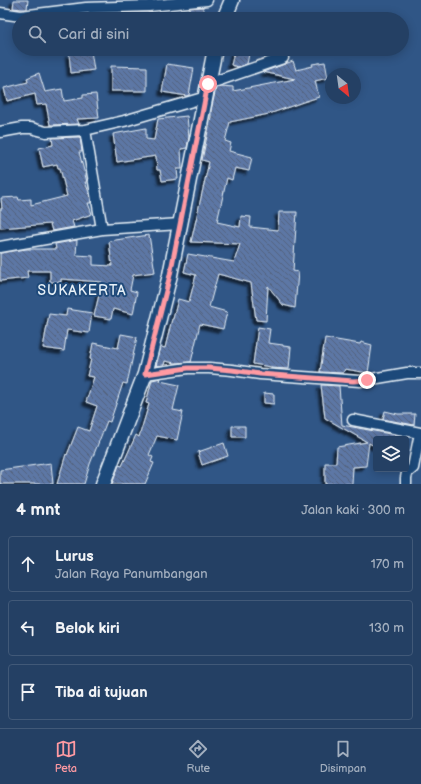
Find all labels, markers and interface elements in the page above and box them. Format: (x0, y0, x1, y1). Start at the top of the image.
search box (12, 12, 409, 56)
icon: search (26, 23, 48, 45)
text: Cari di sini (58, 25, 129, 44)
north arrow (325, 68, 361, 104)
route start (199, 75, 217, 93)
district label: SUKAKERTA (37, 282, 127, 299)
route end (358, 371, 376, 389)
map controls (373, 436, 409, 472)
button: layers (373, 436, 409, 472)
text: 4 mnt (16, 500, 60, 520)
text: Jalan kaki · 300 m (301, 502, 405, 518)
text: Lurus (55, 547, 94, 566)
icon: ahead (17, 553, 39, 575)
text: 170 m (371, 556, 404, 572)
text: Jalan Raya Panumbangan (55, 566, 208, 582)
icon: left (17, 617, 39, 639)
text: Belok kiri (55, 619, 120, 638)
text: 130 m (369, 620, 404, 636)
icon: arrive (17, 681, 39, 703)
text: Tiba di tujuan (55, 683, 148, 702)
tab: Peta (55, 738, 77, 775)
tab: Rute (187, 738, 210, 775)
tab: Disimpan (320, 738, 366, 775)

